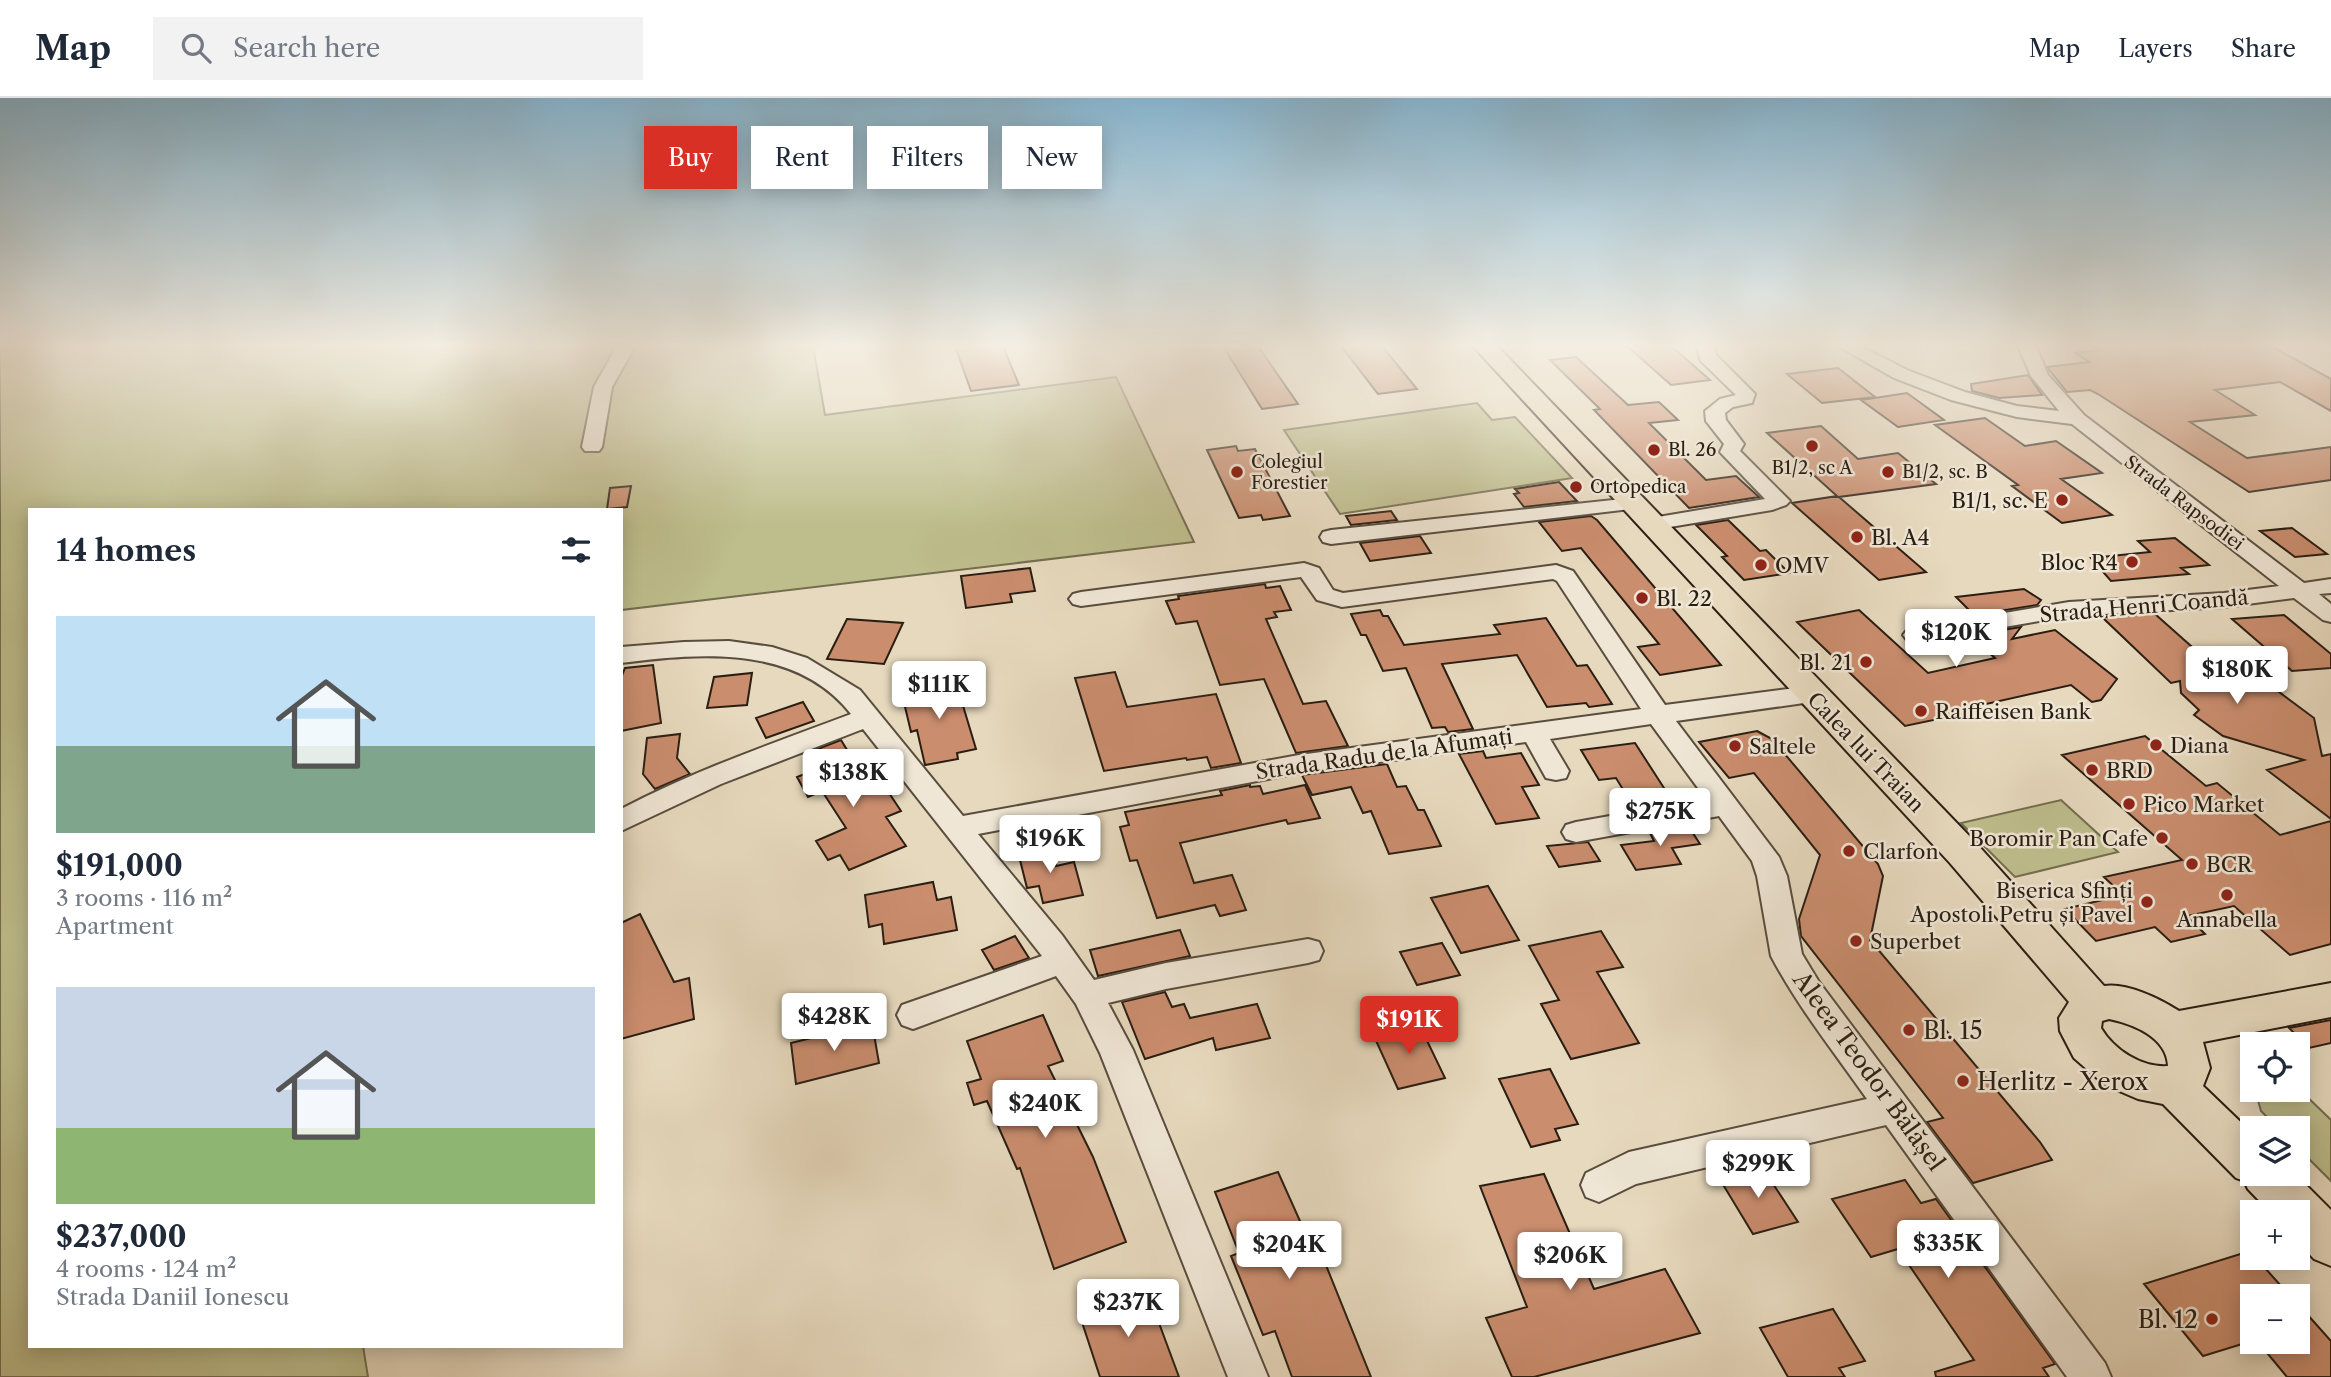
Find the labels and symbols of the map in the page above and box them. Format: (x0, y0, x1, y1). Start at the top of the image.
marker: B1/2, sc A (1804, 438, 1820, 454)
place label: Bl. 26 (1668, 439, 1716, 461)
marker: Bl. 26 (1646, 442, 1662, 458)
place label: Colegiul Forestier (1251, 451, 1328, 494)
street label: Strada Rapsodiei (2120, 451, 2248, 555)
place label: B1/2, sc A (1771, 457, 1853, 479)
place label: B1/2, sc. B (1902, 461, 1988, 483)
marker: Colegiul Forestier (1229, 464, 1245, 480)
marker: B1/2, sc. B (1880, 464, 1896, 480)
place label: Ortopedica (1590, 476, 1687, 498)
marker: Ortopedica (1568, 479, 1584, 495)
place label: B1/1, sc. E (1951, 488, 2048, 513)
marker: B1/1, sc. E (2054, 492, 2070, 508)
place label: Bl. A4 (1871, 525, 1930, 550)
marker: Bl. A4 (1849, 529, 1865, 545)
place label: Bloc R4 (2040, 550, 2118, 575)
place label: OMV (1775, 553, 1829, 578)
marker: Bloc R4 (2124, 554, 2140, 570)
marker: OMV (1753, 557, 1769, 573)
street label: Strada Henri Coandă (2039, 584, 2250, 628)
place label: Bl. 22 (1656, 586, 1712, 611)
marker: Bl. 22 (1634, 590, 1650, 606)
pin: $120K (1907, 610, 2005, 669)
pin: $180K (2188, 646, 2286, 706)
place label: Bl. 21 (1799, 650, 1852, 675)
marker: Bl. 21 (1858, 654, 1874, 670)
pin: $111K (890, 662, 988, 721)
street label: Calea lui Traian (1802, 687, 1930, 817)
place label: Raiffeisen Bank (1935, 699, 2092, 724)
marker: Raiffeisen Bank (1913, 703, 1929, 719)
street label: Strada Radu de la Afumați (1254, 724, 1514, 784)
place label: Diana (2170, 733, 2230, 758)
place label: Saltele (1749, 734, 1816, 759)
marker: Diana (2148, 737, 2164, 753)
marker: Saltele (1727, 738, 1743, 754)
pin: $138K (804, 750, 902, 809)
place label: BRD (2106, 758, 2153, 783)
marker: BRD (2084, 762, 2100, 778)
pin: $275K (1611, 788, 1709, 848)
place label: Pico Market (2143, 792, 2265, 817)
marker: Pico Market (2121, 796, 2137, 812)
pin: $196K (1001, 816, 1099, 875)
place label: Boromir Pan Cafe (1969, 826, 2148, 851)
marker: Boromir Pan Cafe (2154, 830, 2170, 846)
place label: Clarfon (1863, 839, 1939, 864)
marker: Clarfon (1841, 843, 1857, 859)
place label: BCR (2206, 852, 2254, 877)
marker: BCR (2184, 856, 2200, 872)
place label: Biserica Sfinți Apostoli Petru și Pavel (1909, 878, 2133, 927)
marker: Annabella (2219, 887, 2235, 903)
marker: Biserica Sfinți Apostoli Petru și Pavel (2139, 894, 2155, 910)
place label: Annabella (2176, 907, 2278, 932)
place label: Superbet (1870, 929, 1961, 954)
marker: Superbet (1848, 933, 1864, 949)
street label: Aleea Teodor Bălășel (1786, 965, 1951, 1176)
pin: $428K (785, 993, 883, 1053)
pin: $191K (1360, 996, 1458, 1056)
place label: Bl. 15 (1923, 1016, 1983, 1045)
marker: Bl. 15 (1901, 1022, 1917, 1038)
place label: Herlitz - Xerox (1977, 1067, 2149, 1096)
marker: Herlitz - Xerox (1955, 1073, 1971, 1089)
pin: $240K (996, 1080, 1094, 1140)
pin: $299K (1709, 1140, 1807, 1200)
pin: $335K (1899, 1220, 1997, 1280)
pin: $204K (1240, 1222, 1338, 1281)
pin: $206K (1521, 1232, 1619, 1292)
pin: $237K (1079, 1280, 1177, 1339)
place label: Bl. 12 (2138, 1305, 2198, 1334)
marker: Bl. 12 (2204, 1311, 2220, 1327)

